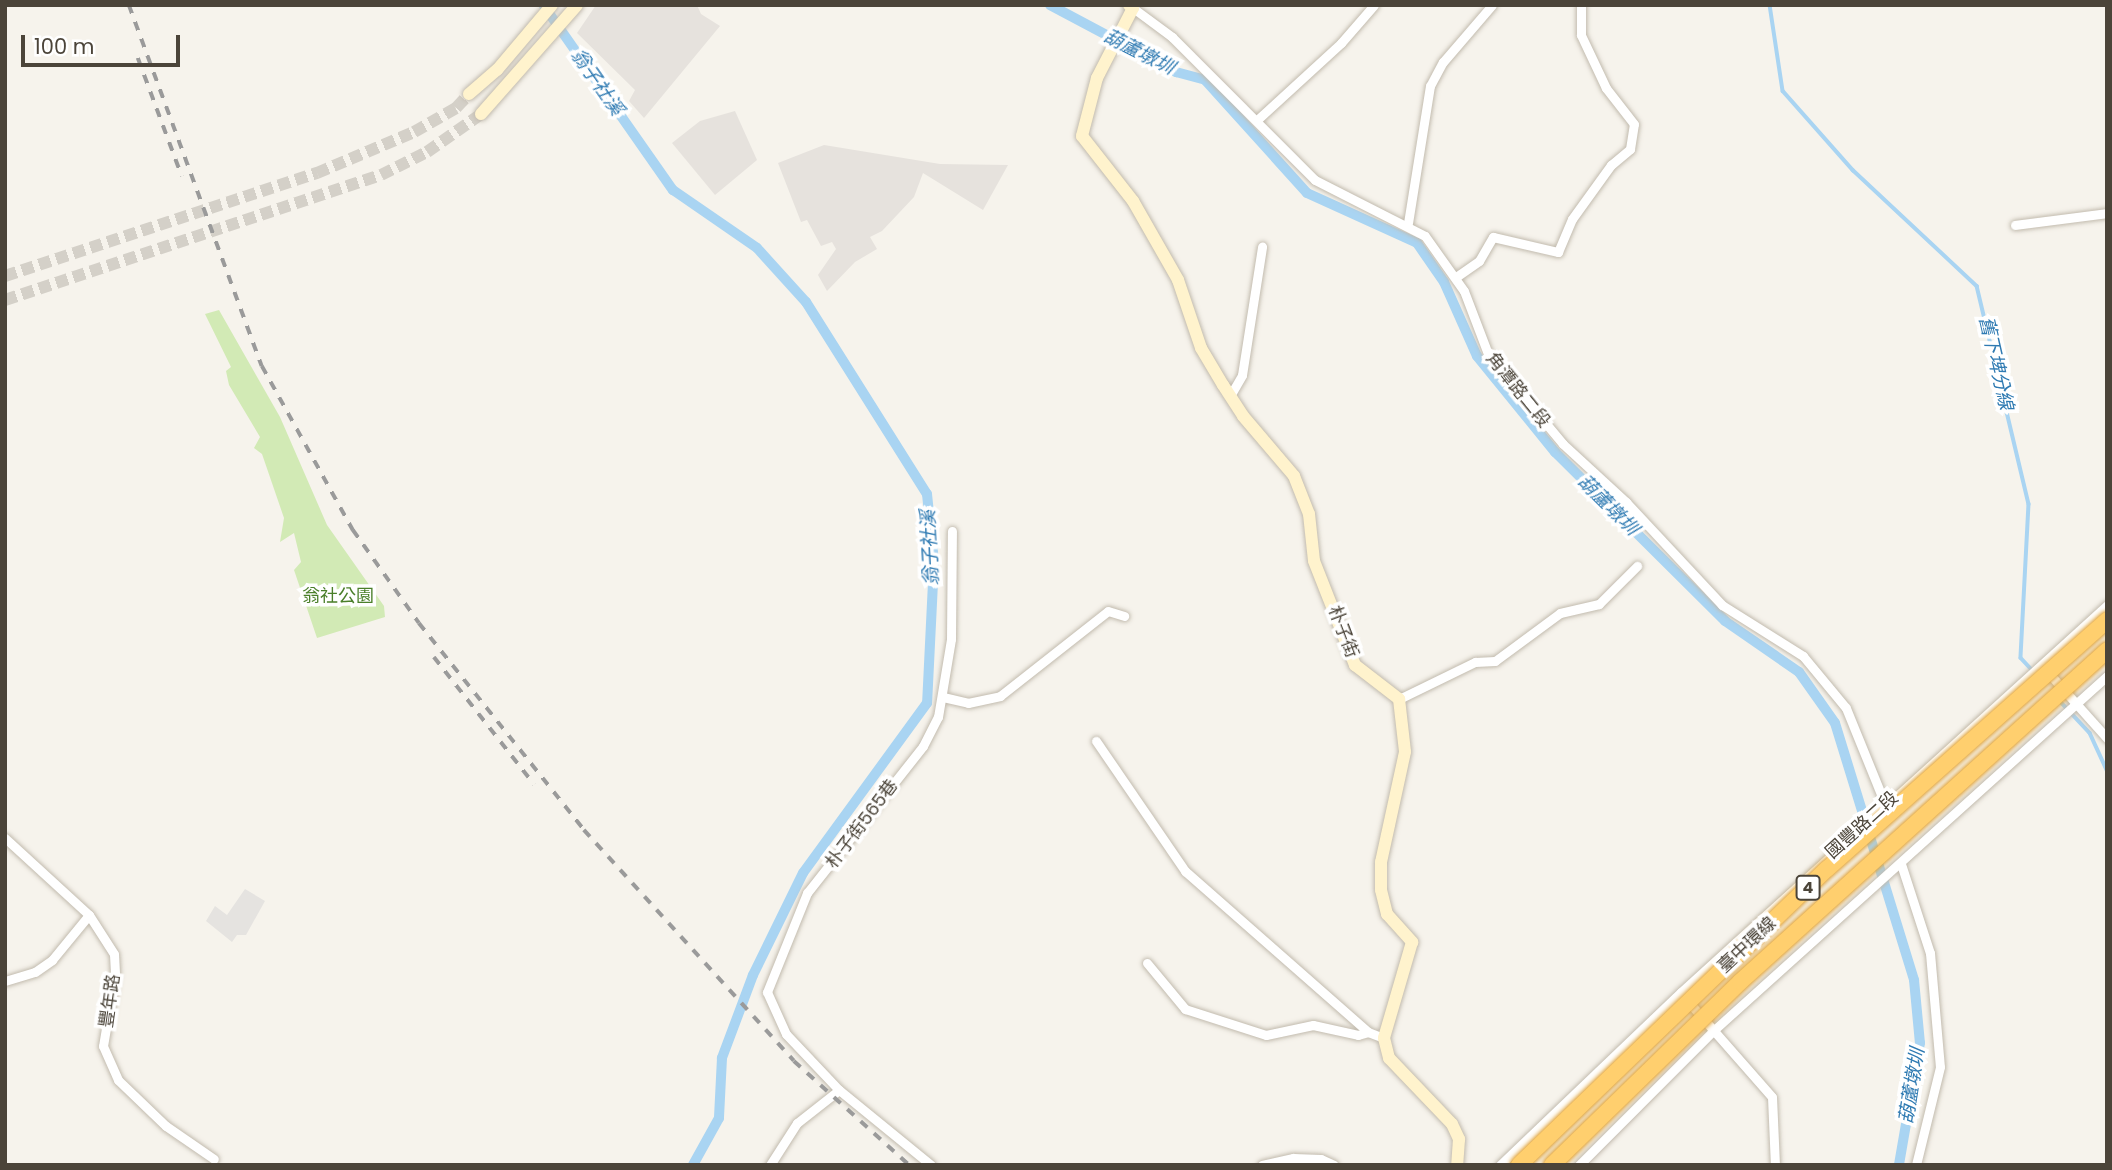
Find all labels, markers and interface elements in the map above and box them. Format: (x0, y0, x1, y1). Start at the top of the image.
scale bar (24, 21, 184, 65)
water label: 葫蘆墩圳 (1100, 25, 1178, 79)
text: 100 m (34, 32, 94, 61)
water label: 翁子社溪 (566, 44, 628, 120)
water label: 舊下埤分線 (1974, 314, 2018, 412)
street label: 角潭路二段 (1481, 348, 1555, 432)
water label: 葫蘆墩圳 (1573, 470, 1643, 540)
water label: 翁子社溪 (917, 509, 943, 587)
park label: 翁社公園 (302, 585, 374, 607)
street label: 朴子街 (1323, 603, 1363, 661)
street label: 朴子街565巷 (821, 775, 903, 873)
street label: 國豐路二段 (1821, 787, 1903, 863)
road number: 4 (1794, 876, 1822, 900)
street label: 臺中環線 (1713, 913, 1781, 977)
street label: 豐年路 (96, 973, 124, 1029)
water label: 葫蘆墩圳 (1895, 1047, 1929, 1125)

